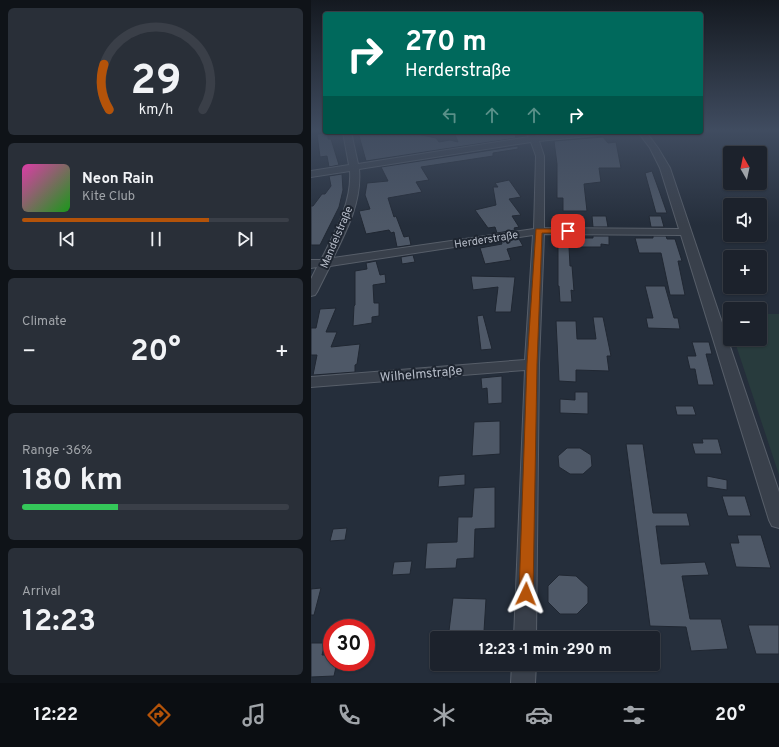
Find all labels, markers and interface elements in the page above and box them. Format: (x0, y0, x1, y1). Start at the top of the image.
text: 270 m (405, 25, 487, 61)
icon: right (339, 28, 391, 80)
text: 29 (130, 55, 181, 108)
text: Herderstraße (405, 60, 511, 83)
text: km/h (138, 100, 173, 118)
icon: left (439, 104, 461, 126)
icon: ahead (481, 104, 503, 126)
icon: ahead (523, 104, 545, 126)
icon: right (565, 104, 587, 126)
north arrow (723, 146, 767, 190)
map controls (723, 146, 767, 346)
text: Neon Rain (82, 170, 154, 189)
text: Kite Club (82, 189, 135, 205)
button: sound (723, 198, 767, 242)
street label: Mandelstraße (318, 204, 356, 271)
pin (551, 214, 585, 248)
icon: arrive (557, 220, 579, 242)
icon: previous (56, 228, 78, 250)
icon: pause (145, 228, 167, 250)
icon: next (234, 228, 256, 250)
street label: Herderstraße (453, 228, 519, 252)
button: + (723, 250, 767, 294)
button: − (723, 302, 767, 346)
text: Climate (22, 314, 67, 330)
text: 20° (130, 334, 181, 371)
text: − (22, 339, 36, 366)
text: + (275, 339, 289, 366)
street label: Wilhelmstraße (379, 363, 463, 387)
text: Range · 36% (22, 443, 92, 459)
text: 180 km (22, 463, 123, 500)
position arrow (505, 573, 547, 615)
text: Arrival (22, 584, 61, 600)
text: 12:23 (22, 604, 96, 641)
speed limit sign: 30 (323, 619, 375, 671)
text: 12:23 · 1 min · 290 m (478, 641, 612, 660)
icon: directions (145, 701, 173, 729)
icon: music (240, 701, 268, 729)
icon: phone (335, 701, 363, 729)
icon: climate (430, 701, 458, 729)
icon: car (525, 701, 553, 729)
icon: filters (620, 701, 648, 729)
text: 12:22 (34, 704, 78, 727)
text: 20° (715, 704, 745, 727)

